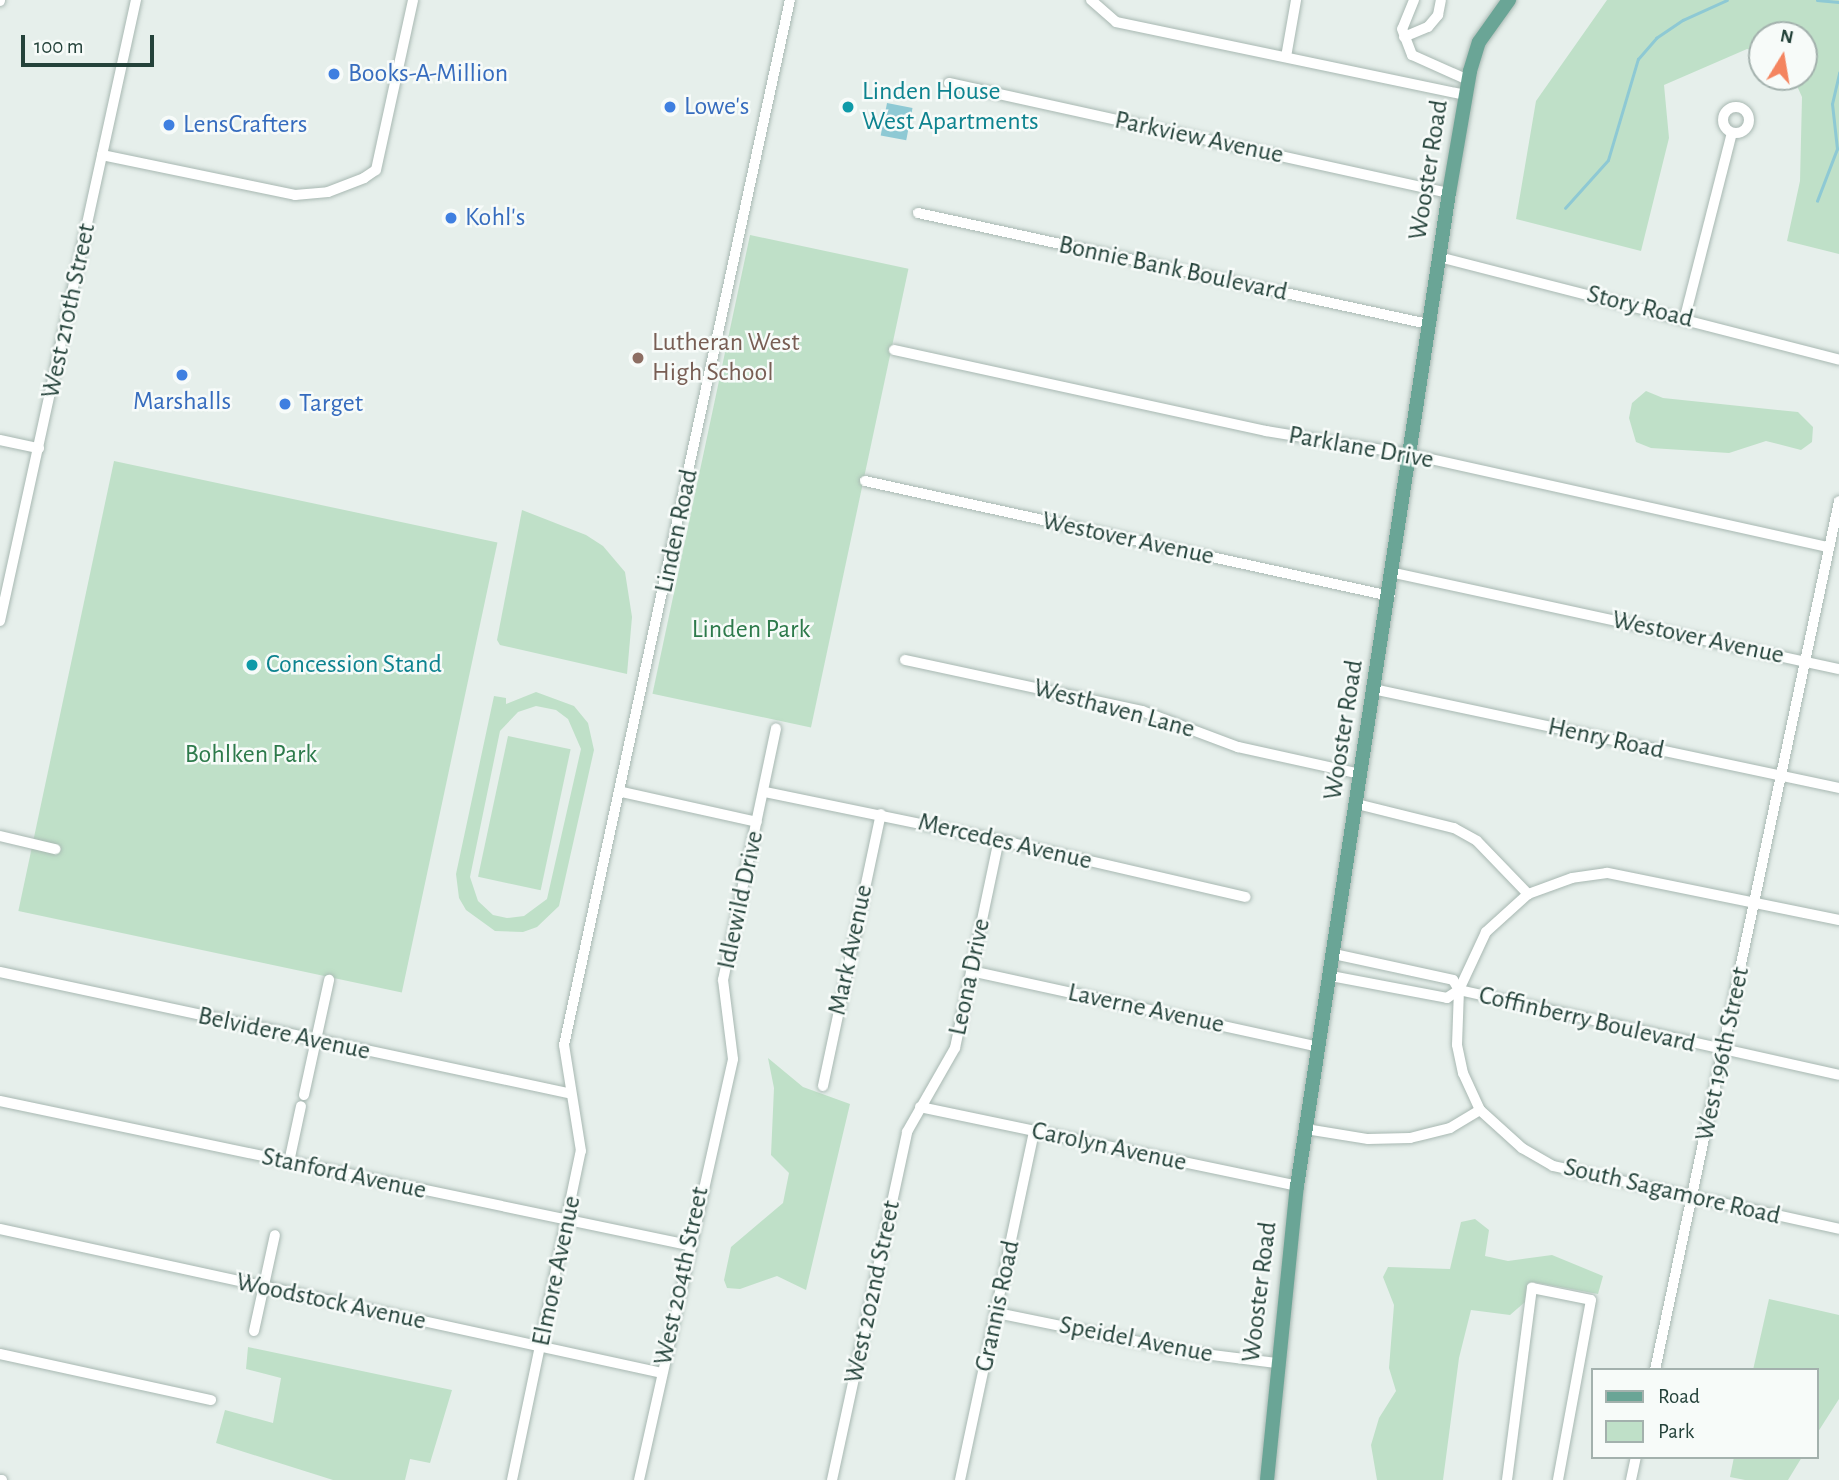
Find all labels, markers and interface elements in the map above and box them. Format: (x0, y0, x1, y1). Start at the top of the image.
scale bar (24, 21, 158, 65)
north arrow (1748, 21, 1818, 91)
text: N (1778, 26, 1795, 47)
text: 100 m (34, 36, 84, 57)
place label: Books-A-Million (348, 58, 508, 90)
marker: Books-A-Million (326, 66, 342, 82)
place label: Linden House West Apartments (862, 76, 1039, 138)
place label: Lowe's (684, 91, 749, 123)
street label: Wooster Road (1403, 98, 1455, 242)
marker: Lowe's (662, 99, 678, 115)
marker: Linden House West Apartments (840, 99, 856, 115)
street label: Parkview Avenue (1112, 105, 1286, 171)
place label: LensCrafters (183, 109, 307, 141)
marker: LensCrafters (161, 117, 177, 133)
place label: Kohl's (465, 202, 525, 234)
marker: Kohl's (443, 210, 459, 226)
street label: West 210th Street (35, 221, 103, 401)
street label: Bonnie Bank Boulevard (1056, 230, 1290, 308)
street label: Story Road (1584, 279, 1696, 335)
place label: Lutheran West High School (652, 327, 799, 388)
marker: Lutheran West High School (630, 350, 646, 366)
marker: Marshalls (174, 367, 190, 383)
place label: Marshalls (133, 386, 231, 418)
place label: Target (299, 388, 363, 420)
marker: Target (277, 396, 293, 412)
street label: Parklane Drive (1286, 420, 1436, 476)
street label: Linden Road (649, 466, 705, 596)
street label: Westover Avenue (1039, 506, 1217, 572)
street label: Westover Avenue (1609, 605, 1787, 671)
park label: Linden Park (692, 614, 810, 646)
place label: Concession Stand (266, 649, 442, 681)
marker: Concession Stand (244, 657, 260, 673)
street label: Wooster Road (1318, 658, 1370, 802)
street label: Westhaven Lane (1030, 673, 1198, 745)
street label: Henry Road (1545, 711, 1667, 767)
park label: Bohlken Park (185, 739, 317, 771)
street label: Mercedes Avenue (915, 807, 1095, 877)
street label: Idlewild Drive (711, 828, 771, 972)
street label: Mark Avenue (822, 882, 880, 1018)
street label: Leona Drive (942, 916, 998, 1038)
street label: West 196th Street (1689, 964, 1757, 1144)
street label: Laverne Avenue (1065, 977, 1227, 1041)
street label: Coffinberry Boulevard (1476, 980, 1698, 1060)
street label: Belvidere Avenue (195, 1001, 373, 1067)
street label: Carolyn Avenue (1029, 1115, 1189, 1179)
street label: Stanford Avenue (259, 1141, 429, 1207)
street label: South Sagamore Road (1561, 1152, 1783, 1232)
street label: West 204th Street (648, 1184, 716, 1368)
street label: Elmore Avenue (526, 1193, 588, 1349)
street label: West 202nd Street (838, 1198, 908, 1386)
street label: Wooster Road (1236, 1220, 1284, 1364)
street label: Grannis Road (969, 1237, 1027, 1375)
street label: Woodstock Avenue (233, 1267, 429, 1337)
street label: Speidel Avenue (1057, 1310, 1215, 1370)
legend (1590, 1368, 1818, 1459)
text: Road (1658, 1386, 1700, 1407)
text: Park (1658, 1421, 1694, 1442)

